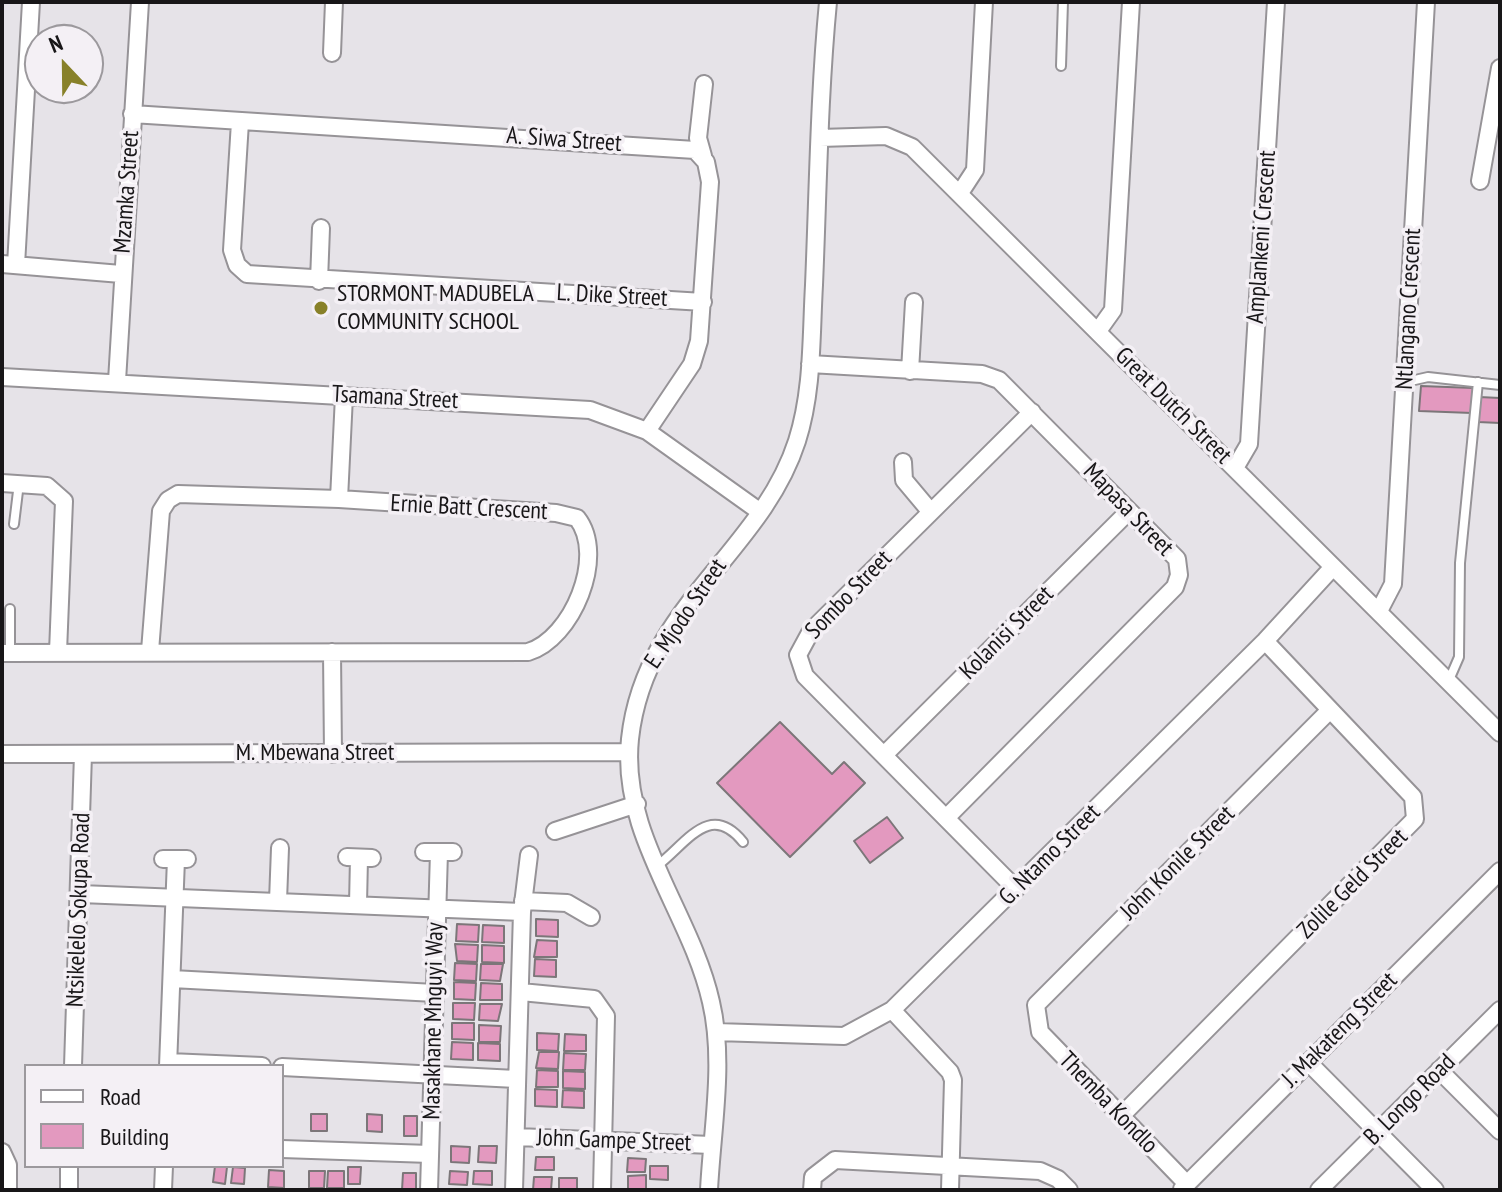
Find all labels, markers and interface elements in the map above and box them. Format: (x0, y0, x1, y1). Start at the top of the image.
north arrow (24, 24, 104, 104)
text: N (45, 28, 67, 59)
street label: A. Siwa Street (506, 122, 622, 158)
street label: Mzamka Street (108, 130, 146, 254)
street label: Amplankeni Crescent (1242, 149, 1282, 325)
street label: Ntlangano Crescent (1390, 228, 1428, 390)
street label: L. Dike Street (556, 279, 668, 313)
place label: STORMONT MADUBELA COMMUNITY SCHOOL (337, 280, 534, 336)
marker: STORMONT MADUBELA COMMUNITY SCHOOL (312, 299, 330, 317)
street label: Great Dutch Street (1109, 342, 1237, 470)
street label: Tsamana Street (331, 380, 459, 416)
street label: Mapasa Street (1077, 458, 1179, 562)
street label: Ernie Batt Crescent (390, 490, 548, 526)
street label: Sombo Street (800, 545, 898, 645)
street label: E. Mjodo Street (639, 554, 733, 674)
street label: Kolanisi Street (954, 580, 1060, 686)
street label: M. Mbewana Street (236, 739, 394, 767)
street label: G. Ntamo Street (993, 798, 1107, 912)
street label: John Konile Street (1115, 800, 1241, 926)
street label: Ntsikelelo Sokupa Road (61, 812, 97, 1008)
street label: Zolile Geld Street (1292, 823, 1414, 945)
street label: Masakhane Mnguyi Way (418, 922, 450, 1120)
street label: J. Makateng Street (1276, 966, 1404, 1094)
street label: Themba Kondlo (1052, 1046, 1164, 1160)
street label: B. Longo Road (1358, 1048, 1462, 1152)
legend (24, 1064, 284, 1168)
text: Road (100, 1081, 141, 1112)
text: Building (100, 1121, 169, 1152)
street label: John Gampe Street (536, 1124, 692, 1158)

